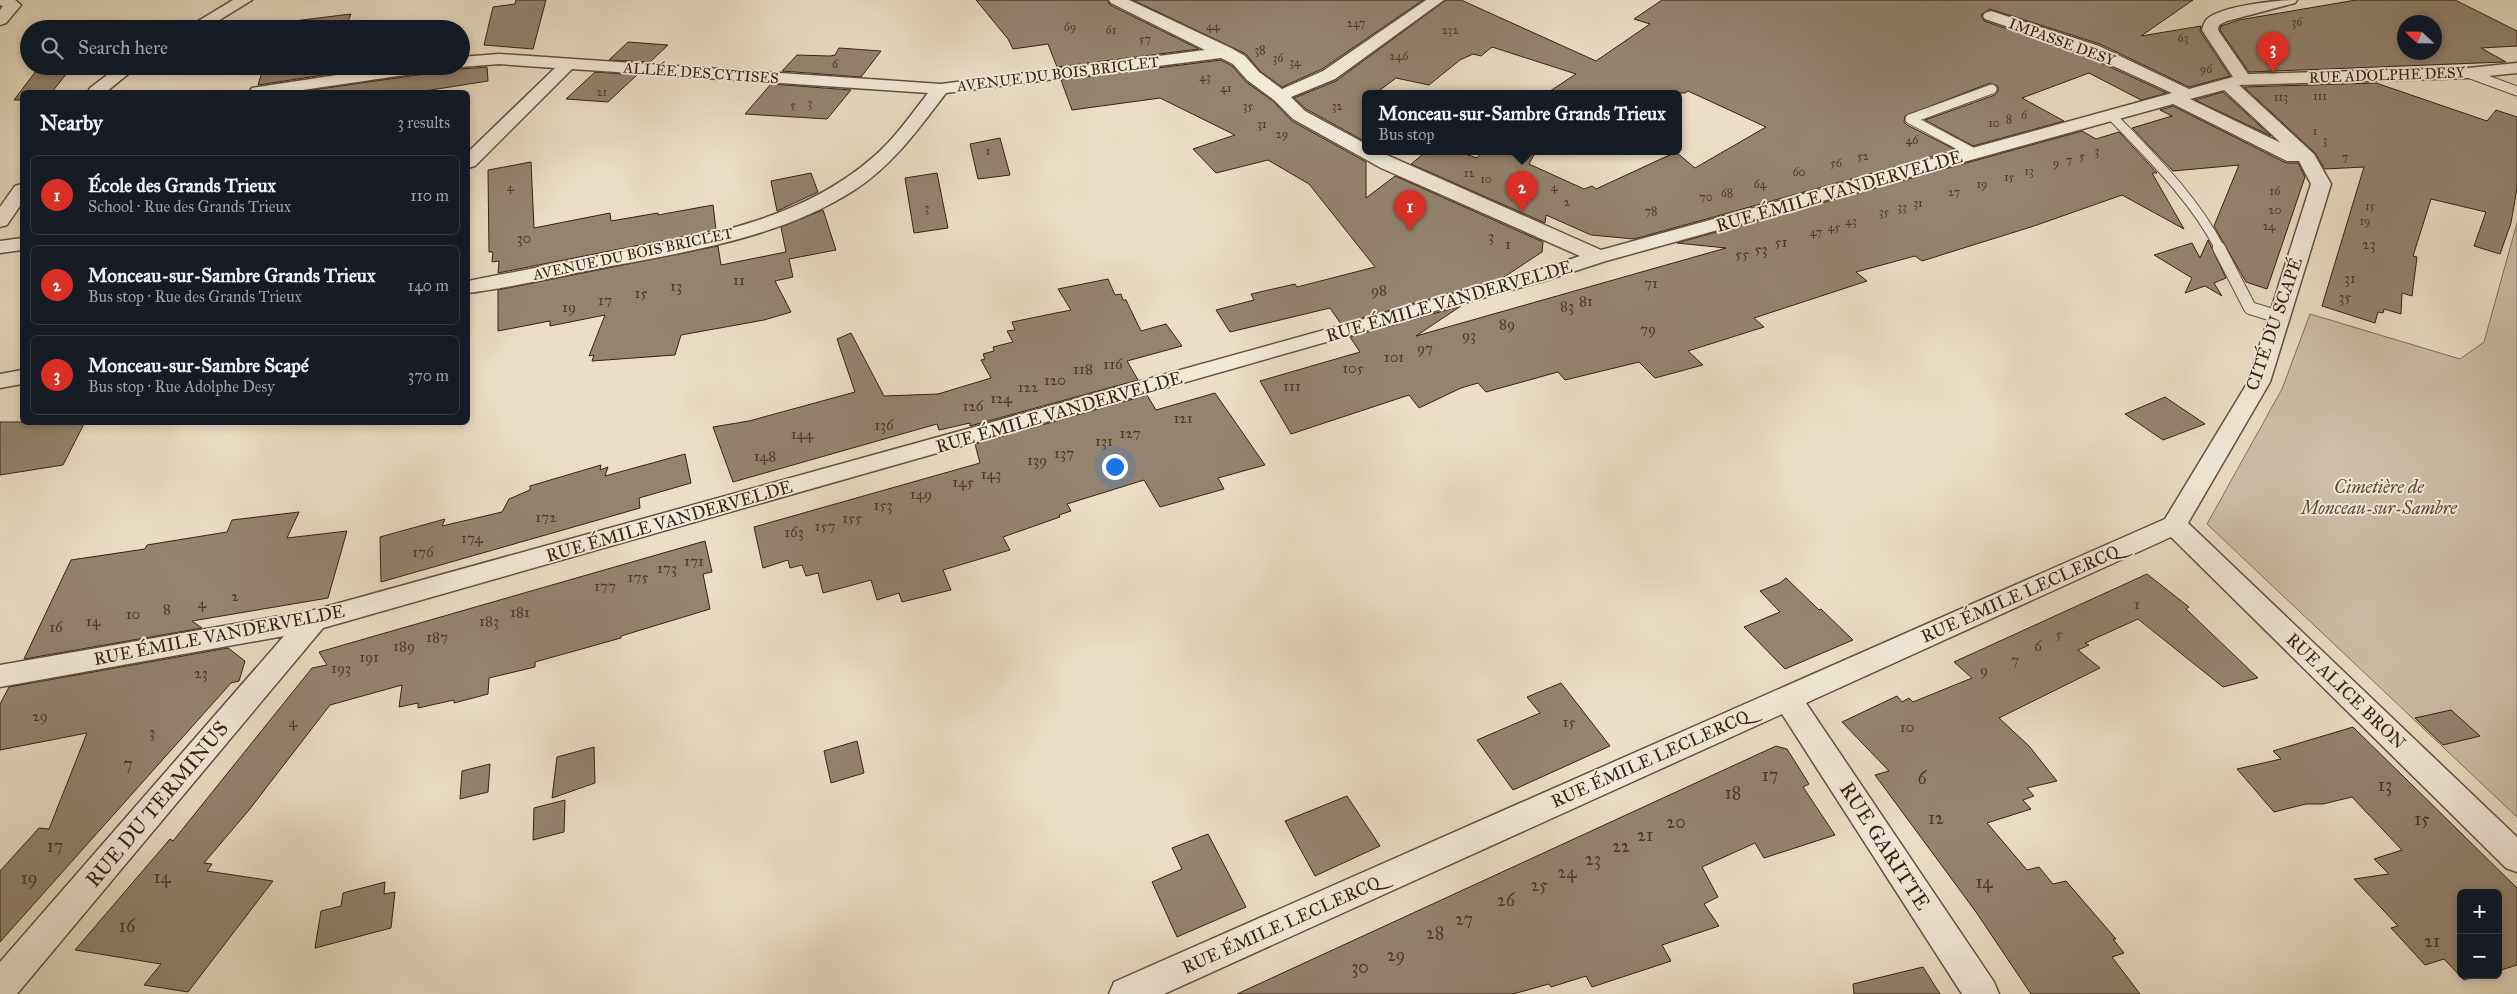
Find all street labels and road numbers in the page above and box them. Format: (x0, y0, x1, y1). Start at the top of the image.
street label: IMPASSE DESY (2006, 14, 2118, 70)
street label: AVENUE DU BOIS BRICLET (955, 53, 1160, 95)
street label: ALLÉE DES CYTISES (622, 58, 779, 87)
street label: RUE ADOLPHE DESY (2309, 63, 2466, 87)
street label: RUE ÉMILE VANDERVELDE (1713, 143, 1965, 237)
street label: AVENUE DU BOIS BRICLET (530, 224, 735, 284)
street label: RUE ÉMILE VANDERVELDE (1323, 253, 1575, 347)
street label: CITÉ DU SCAPÉ (2239, 254, 2307, 393)
street label: RUE ÉMILE VANDERVELDE (933, 364, 1185, 458)
street label: RUE ÉMILE VANDERVELDE (543, 473, 795, 567)
street label: RUE ÉMILE LECLERCQ (1917, 534, 2134, 648)
street label: RUE ÉMILE VANDERVELDE (91, 598, 346, 670)
street label: RUE ALICE BRON (2282, 628, 2410, 754)
street label: RUE ÉMILE LECLERCQ (1547, 699, 1764, 813)
street label: RUE DU TERMINUS (80, 716, 234, 892)
street label: RUE GARITTE (1834, 777, 1936, 915)
street label: RUE ÉMILE LECLERCQ (1178, 865, 1395, 979)

